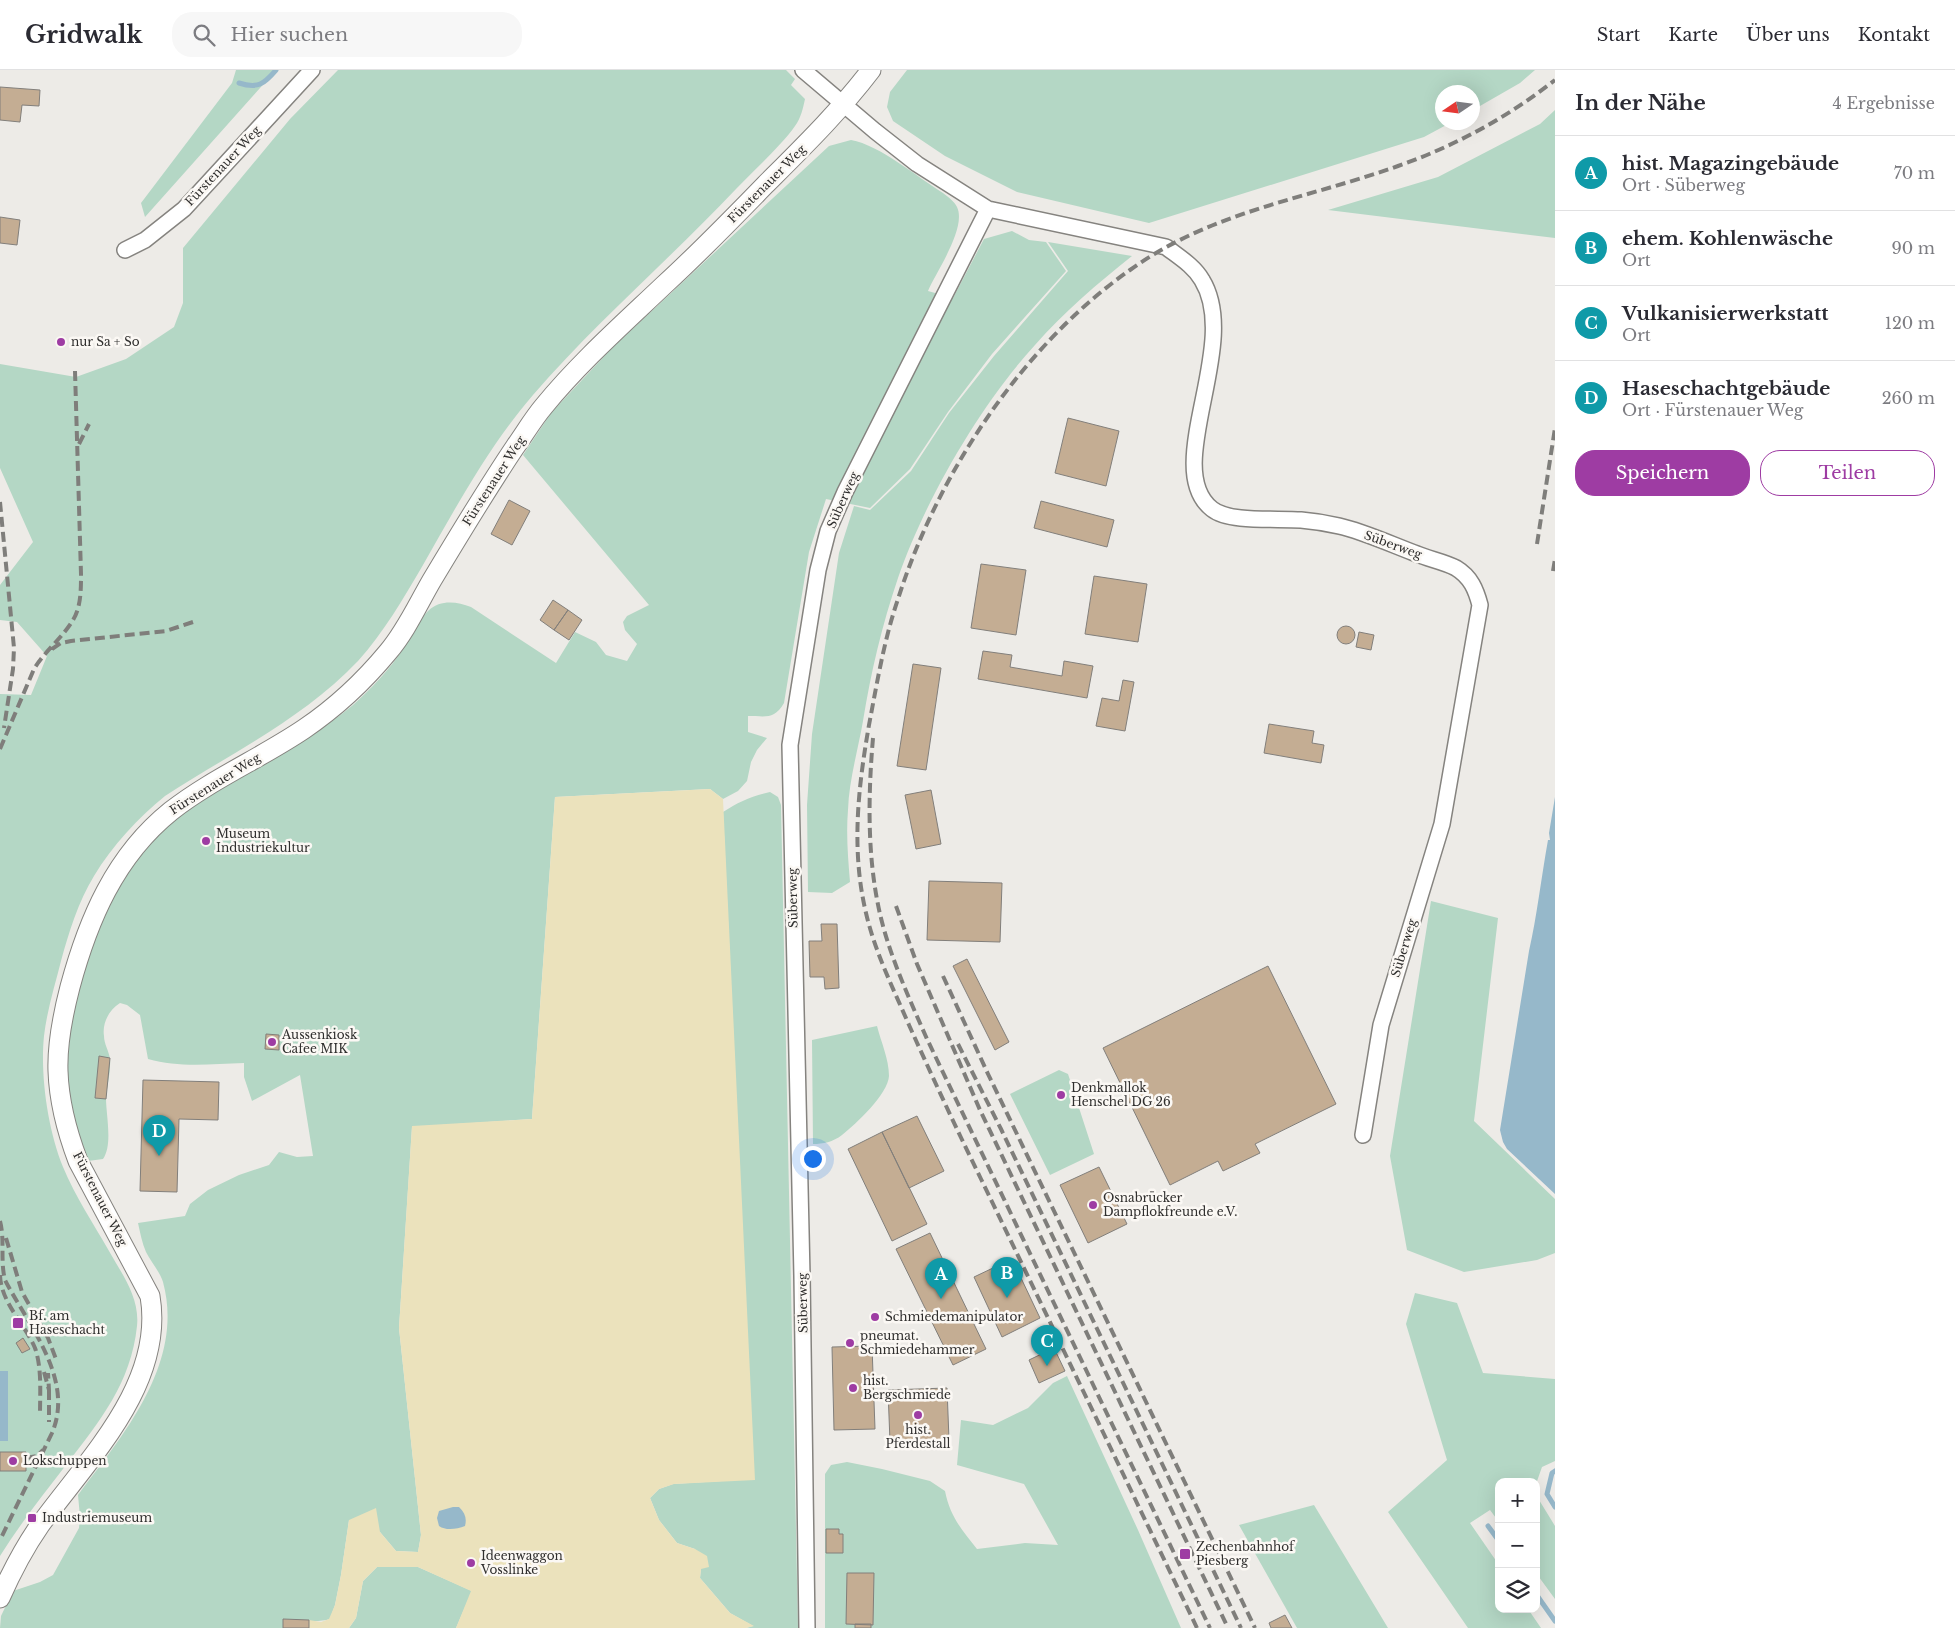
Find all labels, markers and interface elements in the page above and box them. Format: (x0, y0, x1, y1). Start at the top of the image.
search box (172, 12, 522, 57)
text: Gridwalk (25, 20, 142, 49)
icon: search (190, 21, 218, 49)
text: Hier suchen (230, 23, 348, 46)
text: Start (1597, 24, 1640, 46)
text: Karte (1668, 24, 1718, 46)
text: Über uns (1746, 24, 1830, 46)
text: Kontakt (1858, 24, 1930, 46)
north arrow (1435, 85, 1480, 130)
text: In der Nähe (1575, 90, 1706, 116)
text: 4 Ergebnisse (1832, 93, 1935, 113)
street label: Fürstenauer Weg (182, 122, 264, 209)
street label: Fürstenauer Weg (725, 141, 809, 226)
text: hist. Magazingebäude (1622, 152, 1839, 175)
text: A (1585, 163, 1597, 183)
text: 70 m (1894, 163, 1935, 183)
text: Ort · Süberweg (1622, 175, 1745, 195)
text: ehem. Kohlenwäsche (1622, 227, 1833, 250)
text: B (1585, 238, 1597, 258)
text: 90 m (1892, 238, 1935, 258)
text: Ort (1622, 250, 1651, 270)
text: Vulkanisierwerkstatt (1622, 302, 1828, 325)
text: C (1584, 313, 1598, 333)
text: 120 m (1885, 313, 1935, 333)
text: Ort (1622, 325, 1651, 345)
place label: nur Sa + So (71, 334, 140, 349)
marker: nur Sa + So (55, 336, 67, 348)
text: Haseschachtgebäude (1622, 377, 1831, 400)
text: D (1584, 388, 1598, 408)
text: 260 m (1882, 388, 1935, 408)
text: Ort · Fürstenauer Weg (1622, 400, 1803, 420)
street label: Fürstenauer Weg (459, 432, 529, 528)
button: Speichern (1575, 450, 1750, 496)
button: Teilen (1760, 450, 1935, 496)
street label: Süberweg (823, 468, 862, 530)
street label: Süberweg (1362, 527, 1425, 562)
street label: Fürstenauer Weg (167, 749, 264, 818)
place label: Museum Industriekultur (216, 826, 310, 855)
marker: Museum Industriekultur (200, 835, 212, 847)
street label: Süberweg (784, 867, 801, 928)
street label: Süberweg (1388, 916, 1420, 979)
place label: Aussenkiosk Cafee MIK (281, 1027, 358, 1056)
marker: Aussenkiosk Cafee MIK (266, 1036, 278, 1048)
place label: Denkmallok Henschel DG 26 (1071, 1080, 1171, 1109)
marker: Denkmallok Henschel DG 26 (1055, 1089, 1067, 1101)
pin: D (143, 1115, 175, 1156)
your location (800, 1146, 826, 1172)
street label: Fürstenauer Weg (70, 1149, 131, 1249)
place label: Osnabrücker Dampflokfreunde e.V. (1103, 1190, 1237, 1219)
marker: Osnabrücker Dampflokfreunde e.V. (1087, 1199, 1099, 1211)
pin: B (991, 1257, 1023, 1298)
pin: A (925, 1258, 957, 1299)
street label: Süberweg (794, 1272, 811, 1333)
place label: Bf. am Haseschacht (29, 1308, 106, 1337)
place label: Schmiedemanipulator (885, 1309, 1023, 1324)
marker: Schmiedemanipulator (869, 1311, 881, 1323)
marker: Bf. am Haseschacht (11, 1316, 25, 1330)
pin: C (1031, 1325, 1063, 1366)
place label: pneumat. Schmiedehammer (860, 1328, 975, 1357)
marker: pneumat. Schmiedehammer (844, 1337, 856, 1349)
place label: hist. Bergschmiede (863, 1373, 951, 1402)
marker: hist. Bergschmiede (847, 1382, 859, 1394)
marker: hist. Pferdestall (912, 1409, 924, 1421)
place label: hist. Pferdestall (886, 1422, 951, 1451)
place label: Lokschuppen (23, 1453, 107, 1468)
marker: Lokschuppen (7, 1455, 19, 1467)
map controls (1495, 1478, 1540, 1613)
button: + (1495, 1478, 1540, 1523)
place label: Industriemuseum (42, 1510, 152, 1525)
marker: Industriemuseum (26, 1512, 38, 1524)
button: − (1495, 1523, 1540, 1568)
place label: Zechenbahnhof Piesberg (1196, 1539, 1296, 1568)
marker: Zechenbahnhof Piesberg (1178, 1547, 1192, 1561)
place label: Ideenwaggon Vosslinke (480, 1548, 563, 1577)
marker: Ideenwaggon Vosslinke (465, 1557, 477, 1569)
button: layers (1495, 1568, 1540, 1613)

